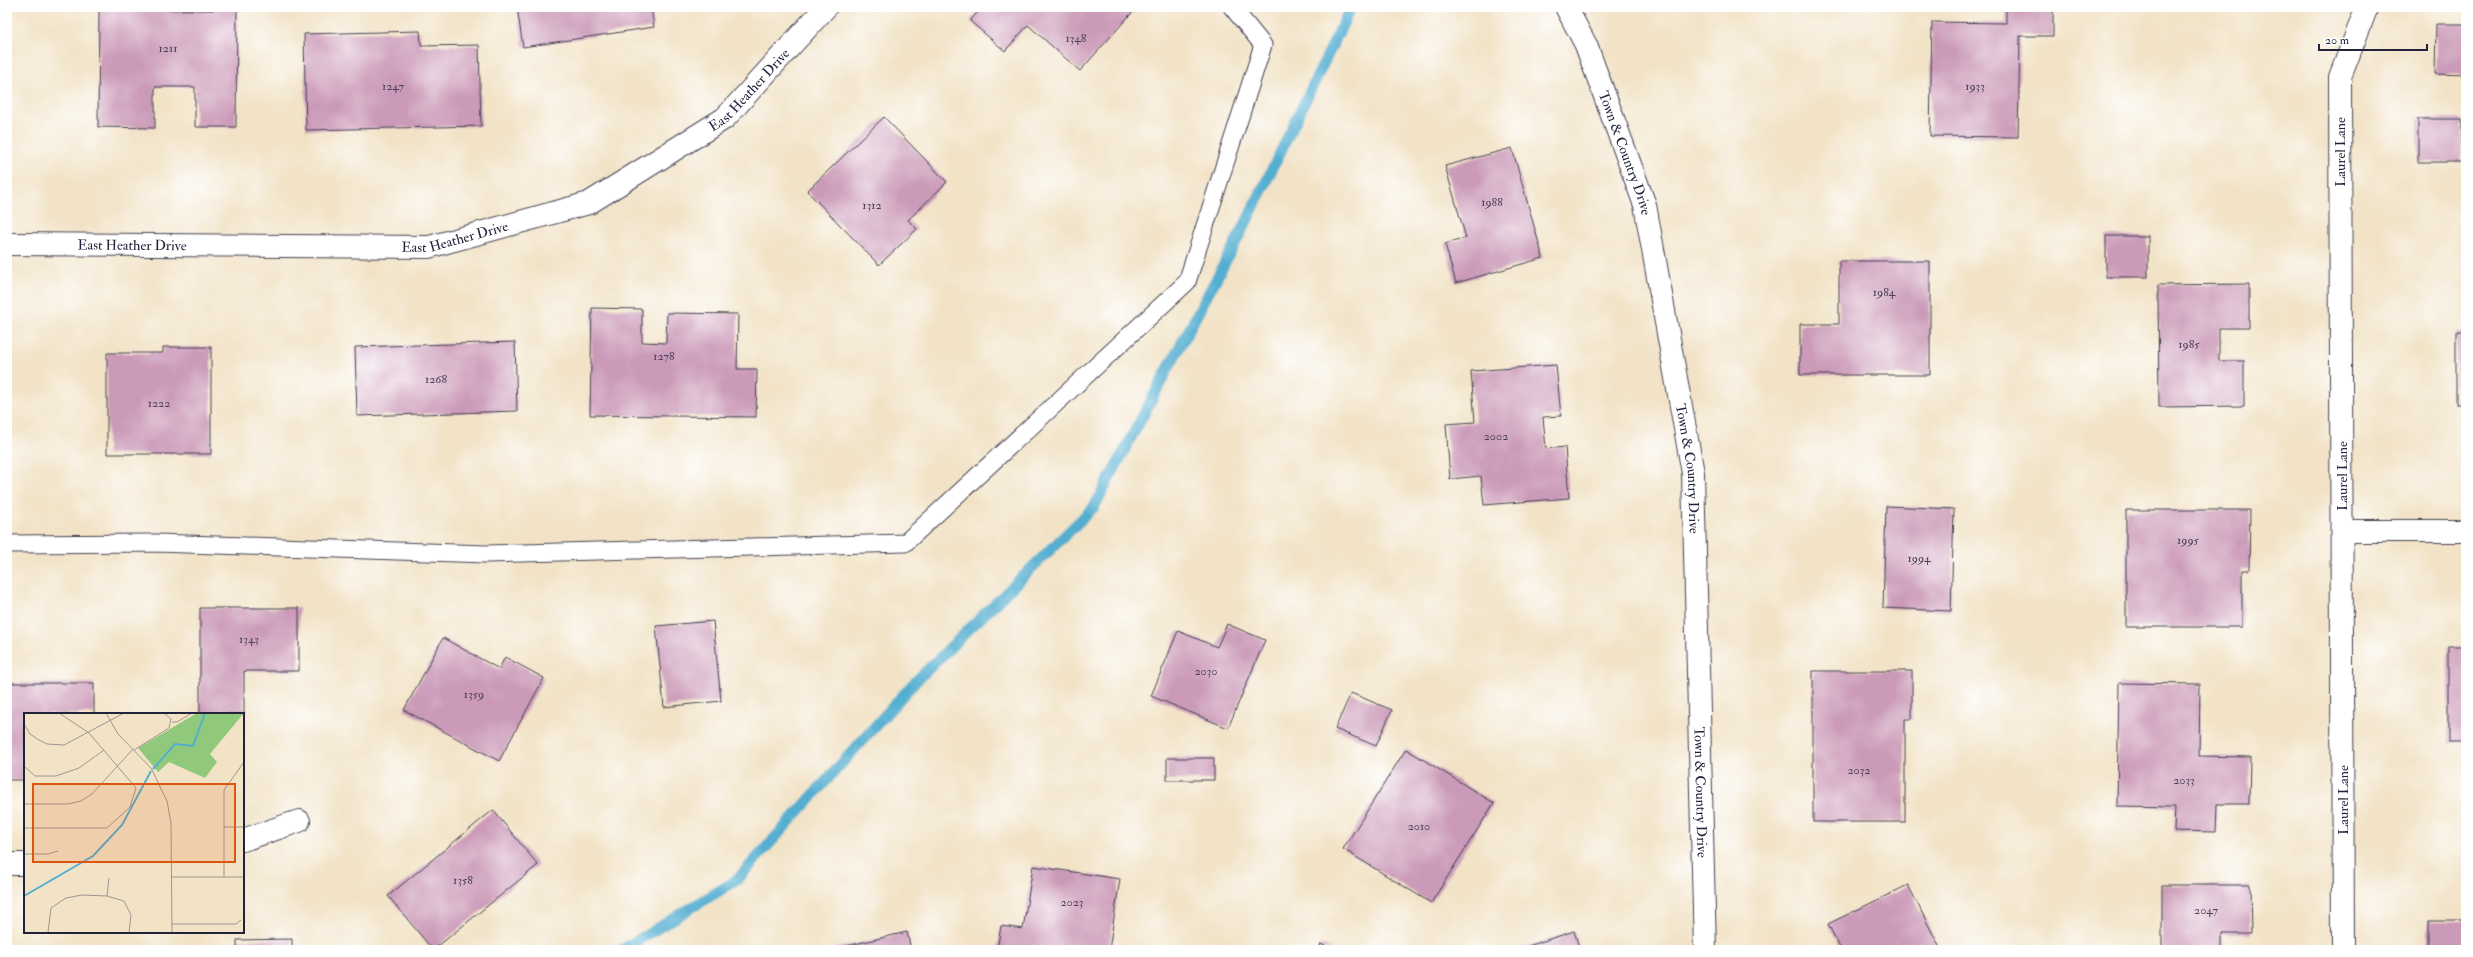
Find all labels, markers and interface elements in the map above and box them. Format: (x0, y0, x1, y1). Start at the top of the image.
scale bar (2319, 26, 2427, 52)
house number: 1348 (1066, 31, 1087, 46)
text: 20 m (2325, 33, 2350, 48)
house number: 1211 (159, 41, 177, 56)
street label: East Heather Drive (705, 45, 793, 135)
house number: 1247 (382, 79, 405, 94)
house number: 1933 (1965, 79, 1985, 94)
street label: Town & Country Drive (1595, 89, 1655, 217)
street label: Laurel Lane (2332, 117, 2349, 187)
house number: 1988 (1481, 195, 1503, 210)
house number: 1312 (862, 198, 882, 213)
street label: East Heather Drive (401, 217, 510, 256)
street label: East Heather Drive (77, 236, 187, 254)
house number: 1984 (1873, 285, 1896, 300)
house number: 1985 (2178, 337, 2200, 352)
house number: 1278 (653, 349, 675, 364)
house number: 1268 (425, 372, 447, 387)
house number: 1222 (148, 396, 170, 411)
street label: Town & Country Drive (1672, 402, 1703, 534)
house number: 2002 (1484, 429, 1508, 444)
street label: Laurel Lane (2334, 441, 2351, 511)
house number: 1995 (2177, 533, 2200, 548)
house number: 1994 (1908, 551, 1931, 566)
house number: 1343 (239, 632, 259, 647)
house number: 2030 (1195, 664, 1218, 679)
house number: 1359 (464, 687, 484, 702)
inset map (24, 713, 244, 933)
street label: Town & Country Drive (1691, 726, 1711, 858)
house number: 2032 (1848, 763, 1870, 778)
street label: Laurel Lane (2335, 765, 2352, 835)
house number: 2033 (2173, 773, 2195, 788)
house number: 2010 (1408, 819, 1430, 834)
house number: 1358 (453, 873, 473, 888)
house number: 2023 (1061, 895, 1083, 910)
house number: 2047 (2194, 903, 2218, 918)

